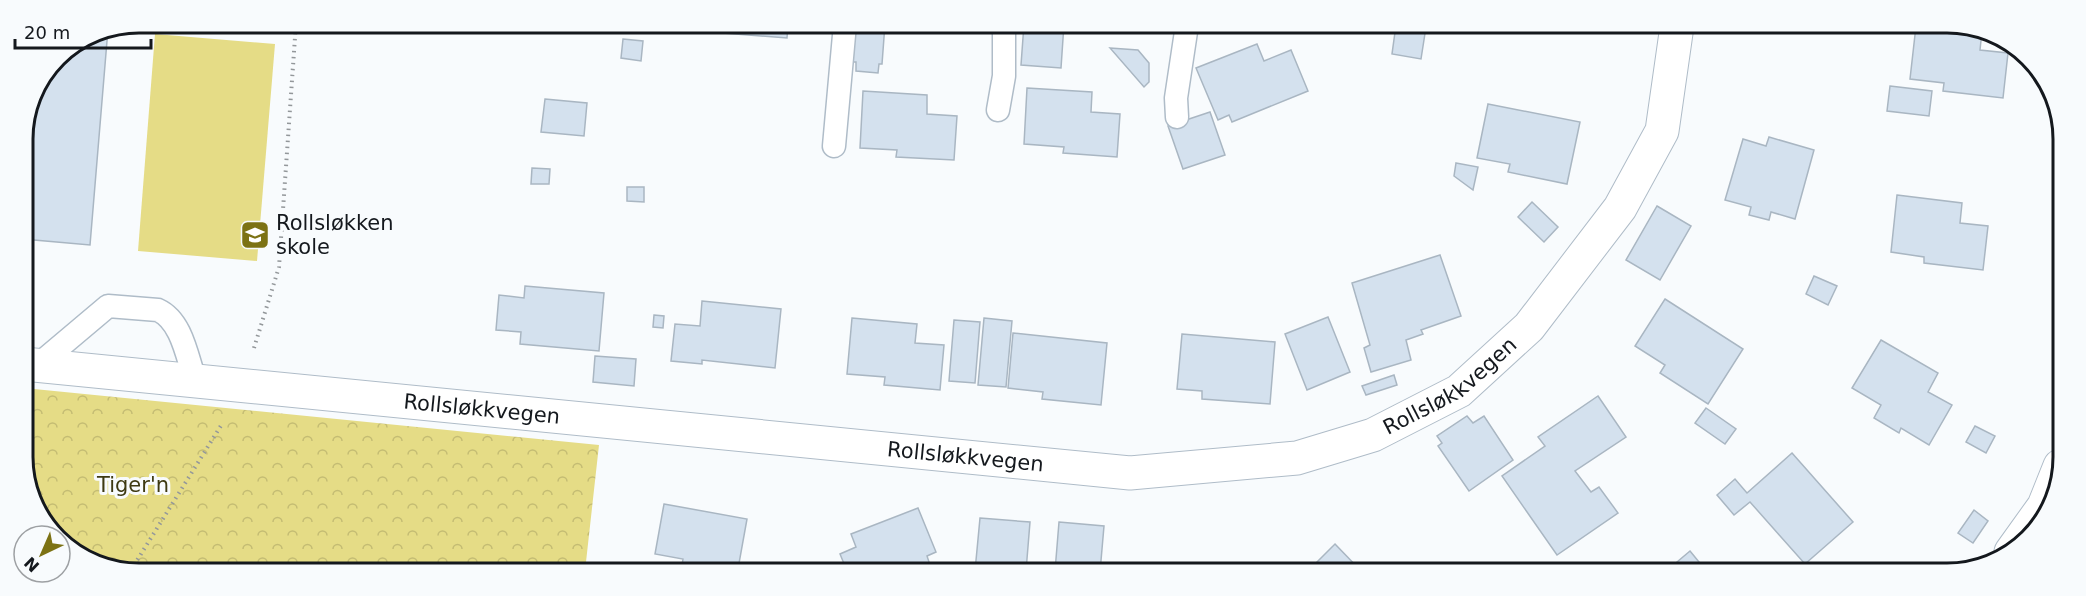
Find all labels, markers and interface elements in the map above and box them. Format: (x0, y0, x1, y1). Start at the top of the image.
scale bar (15, 12, 152, 50)
text: 20 m (24, 22, 70, 43)
place label: Rollsløkken skole (276, 211, 394, 259)
school or university icon: Rollsløkken skole (239, 219, 271, 251)
street label: Rollsløkkvegen (1379, 333, 1521, 440)
street label: Rollsløkkvegen (402, 389, 561, 429)
street label: Rollsløkkvegen (886, 437, 1045, 476)
park label: Tiger'n (96, 473, 169, 497)
north arrow (12, 524, 72, 584)
text: N (21, 553, 43, 576)

